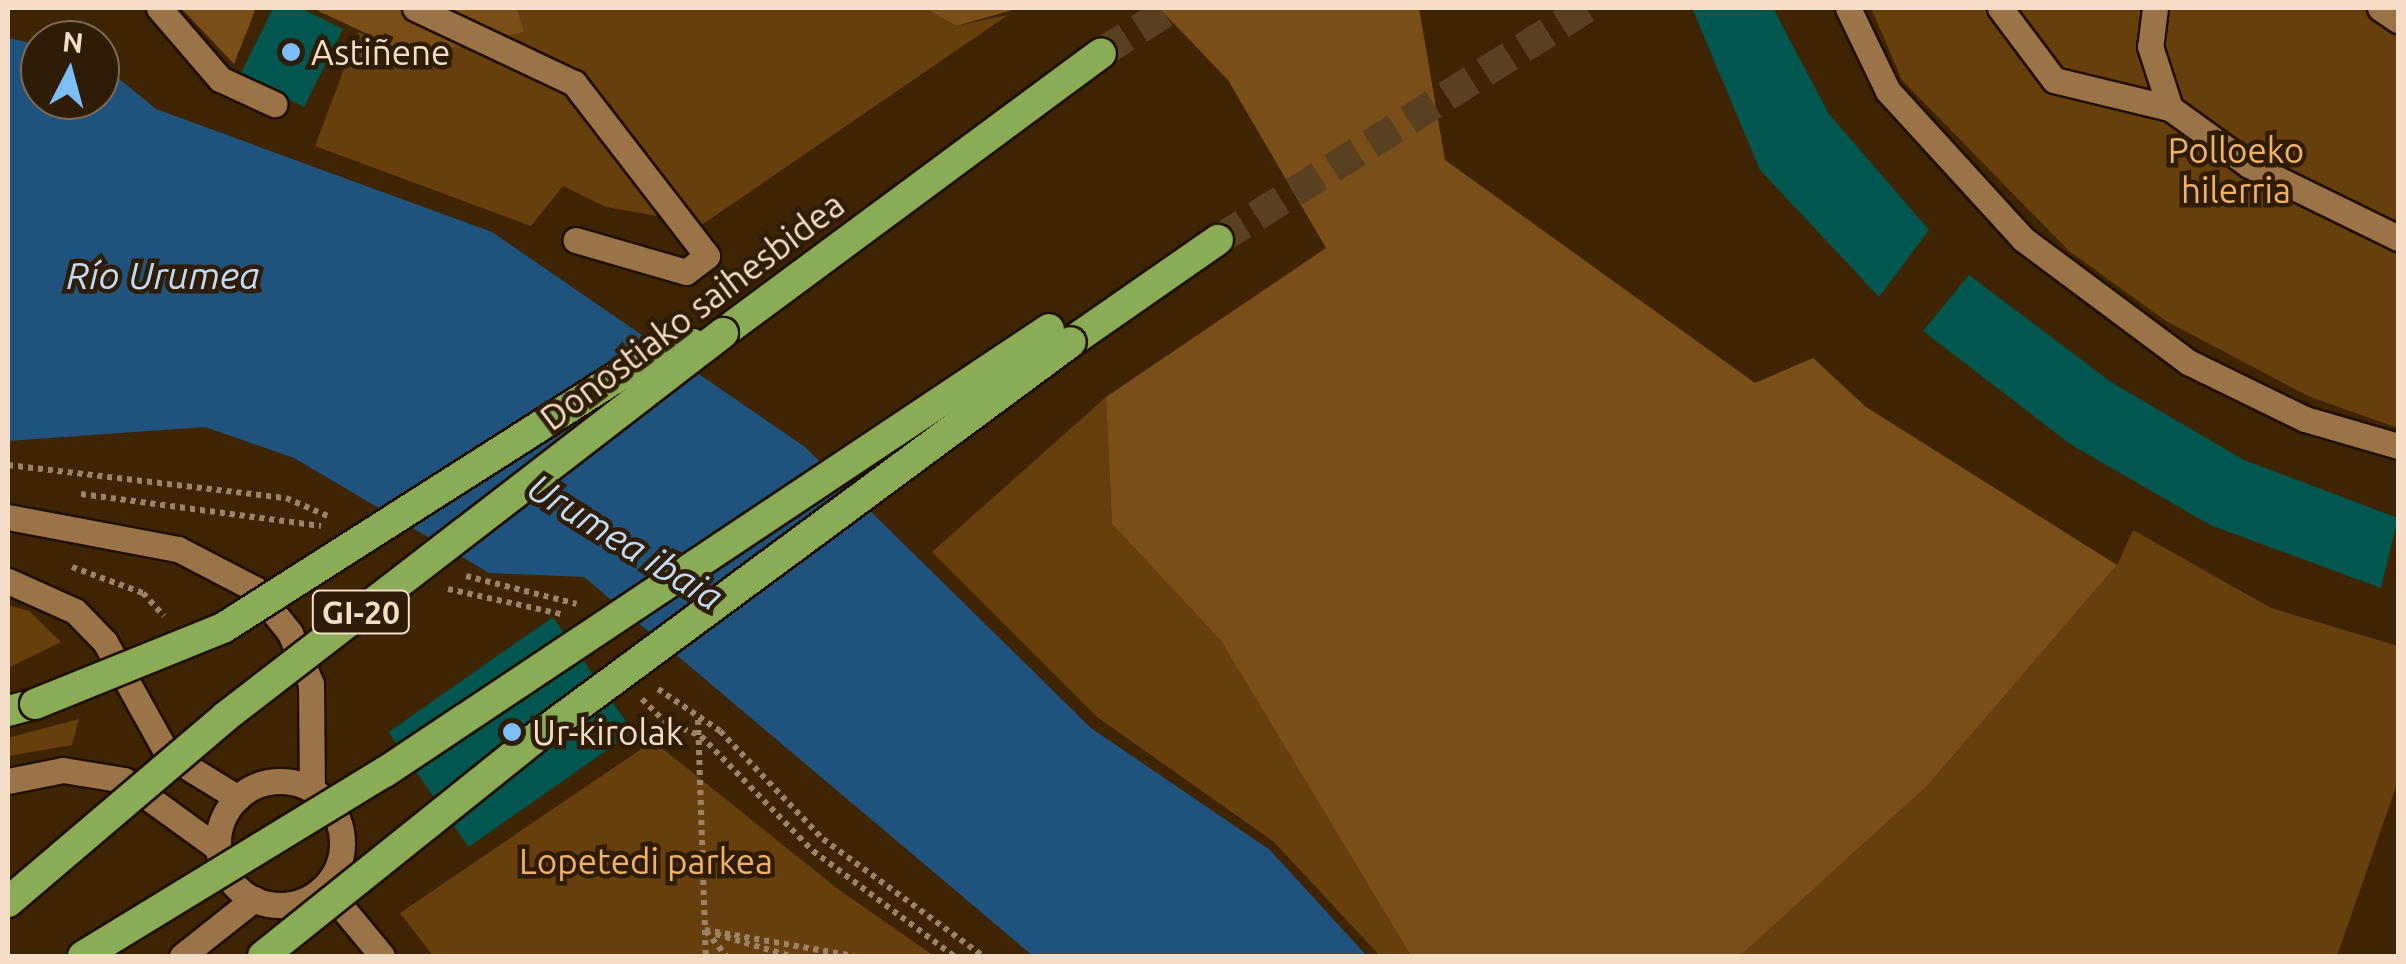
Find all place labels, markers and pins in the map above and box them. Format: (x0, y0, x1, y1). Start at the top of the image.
place label: Astiñene (311, 31, 450, 73)
marker: Astiñene (280, 41, 302, 63)
place label: Ur-kirolak (532, 711, 683, 753)
marker: Ur-kirolak (501, 721, 523, 743)

